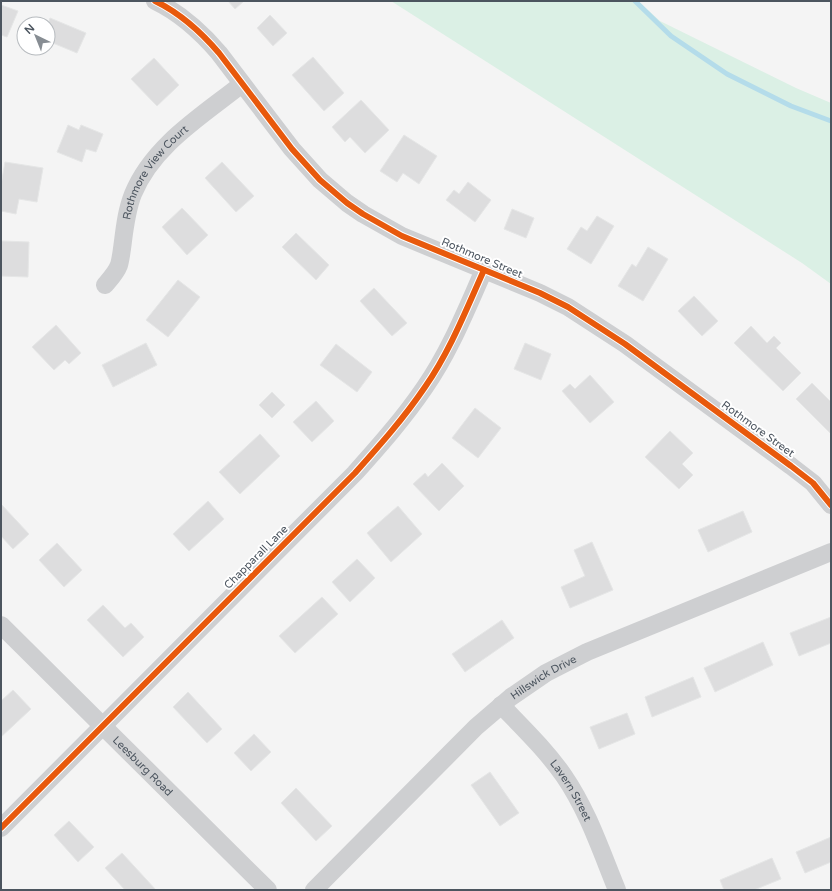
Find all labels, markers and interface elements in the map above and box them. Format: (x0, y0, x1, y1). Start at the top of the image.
north arrow (16, 16, 56, 56)
text: N (22, 21, 37, 37)
street label: Rothmore View Court (120, 122, 191, 221)
street label: Rothmore Street (440, 235, 524, 281)
street label: Rothmore Street (719, 398, 797, 460)
street label: Chapparall Lane (221, 522, 291, 592)
street label: Hillswick Drive (508, 652, 578, 702)
street label: Leesburg Road (110, 733, 176, 798)
street label: Lavern Street (548, 757, 595, 823)

